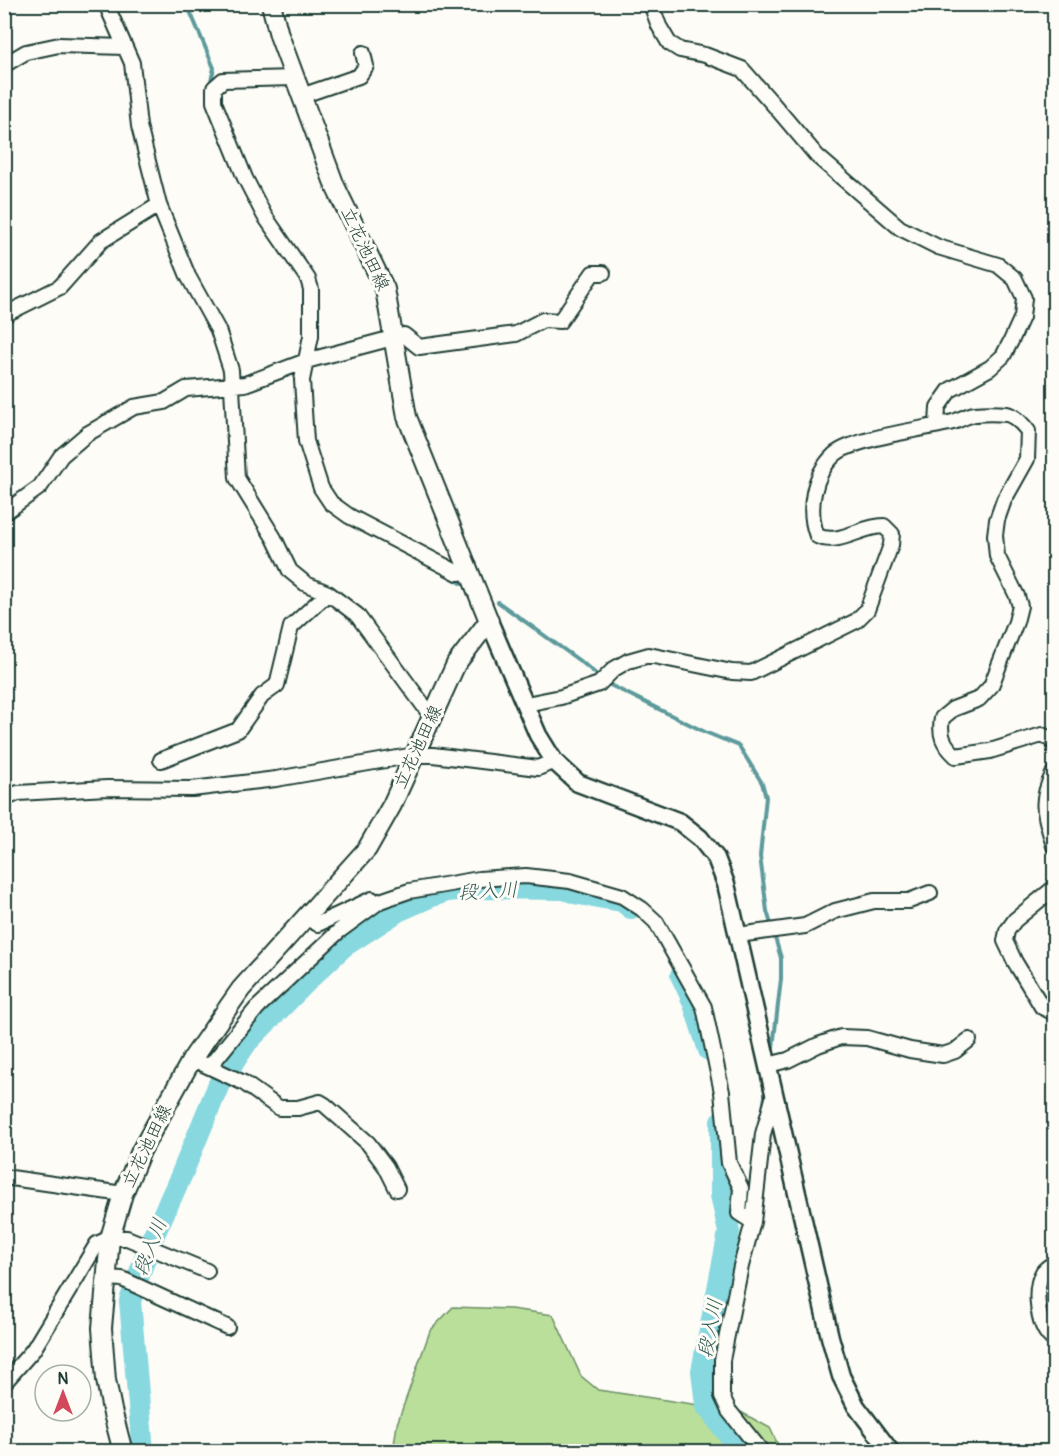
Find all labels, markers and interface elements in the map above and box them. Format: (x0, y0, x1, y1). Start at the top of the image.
street label: 立花池田線 (336, 203, 394, 295)
street label: 立花池田線 (389, 701, 447, 793)
water label: 段入川 (457, 877, 519, 905)
street label: 立花池田線 (117, 1101, 177, 1191)
water label: 段入川 (128, 1215, 172, 1279)
water label: 段入川 (692, 1296, 728, 1360)
north arrow (33, 1363, 93, 1423)
text: N (58, 1369, 69, 1389)

